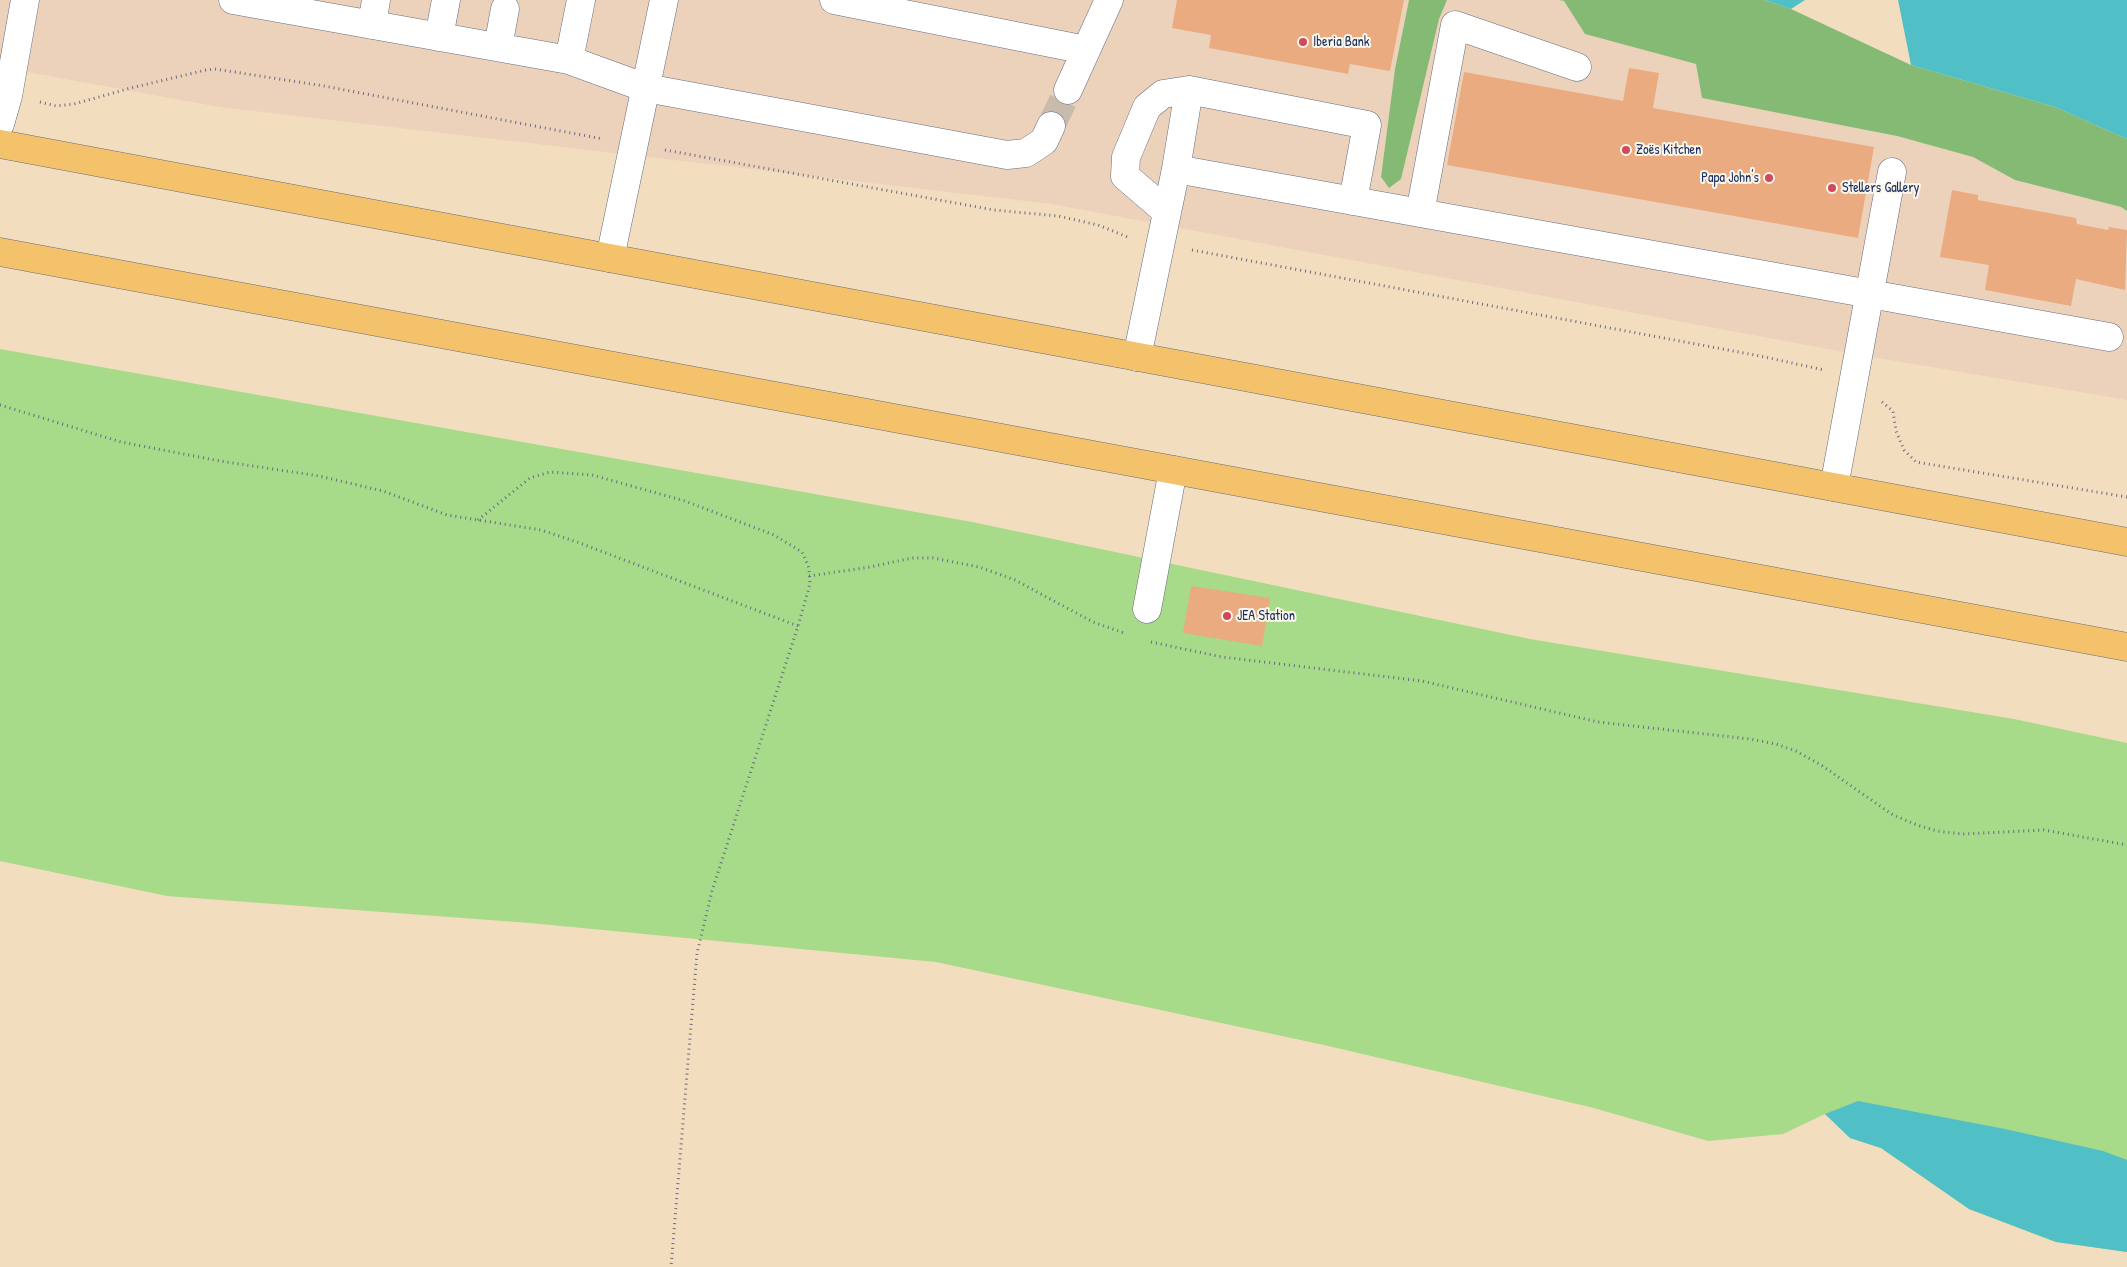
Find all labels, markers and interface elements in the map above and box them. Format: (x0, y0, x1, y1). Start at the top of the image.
place label: Iberia Bank (1313, 34, 1370, 50)
marker: Iberia Bank (1297, 36, 1309, 48)
place label: Zoës Kitchen (1636, 142, 1701, 158)
marker: Zoës Kitchen (1620, 144, 1632, 156)
place label: Papa John's (1701, 170, 1759, 186)
marker: Papa John's (1763, 172, 1775, 184)
place label: Stellers Gallery (1842, 180, 1920, 196)
marker: Stellers Gallery (1826, 182, 1838, 194)
place label: JEA Station (1237, 608, 1295, 624)
marker: JEA Station (1221, 610, 1233, 622)

